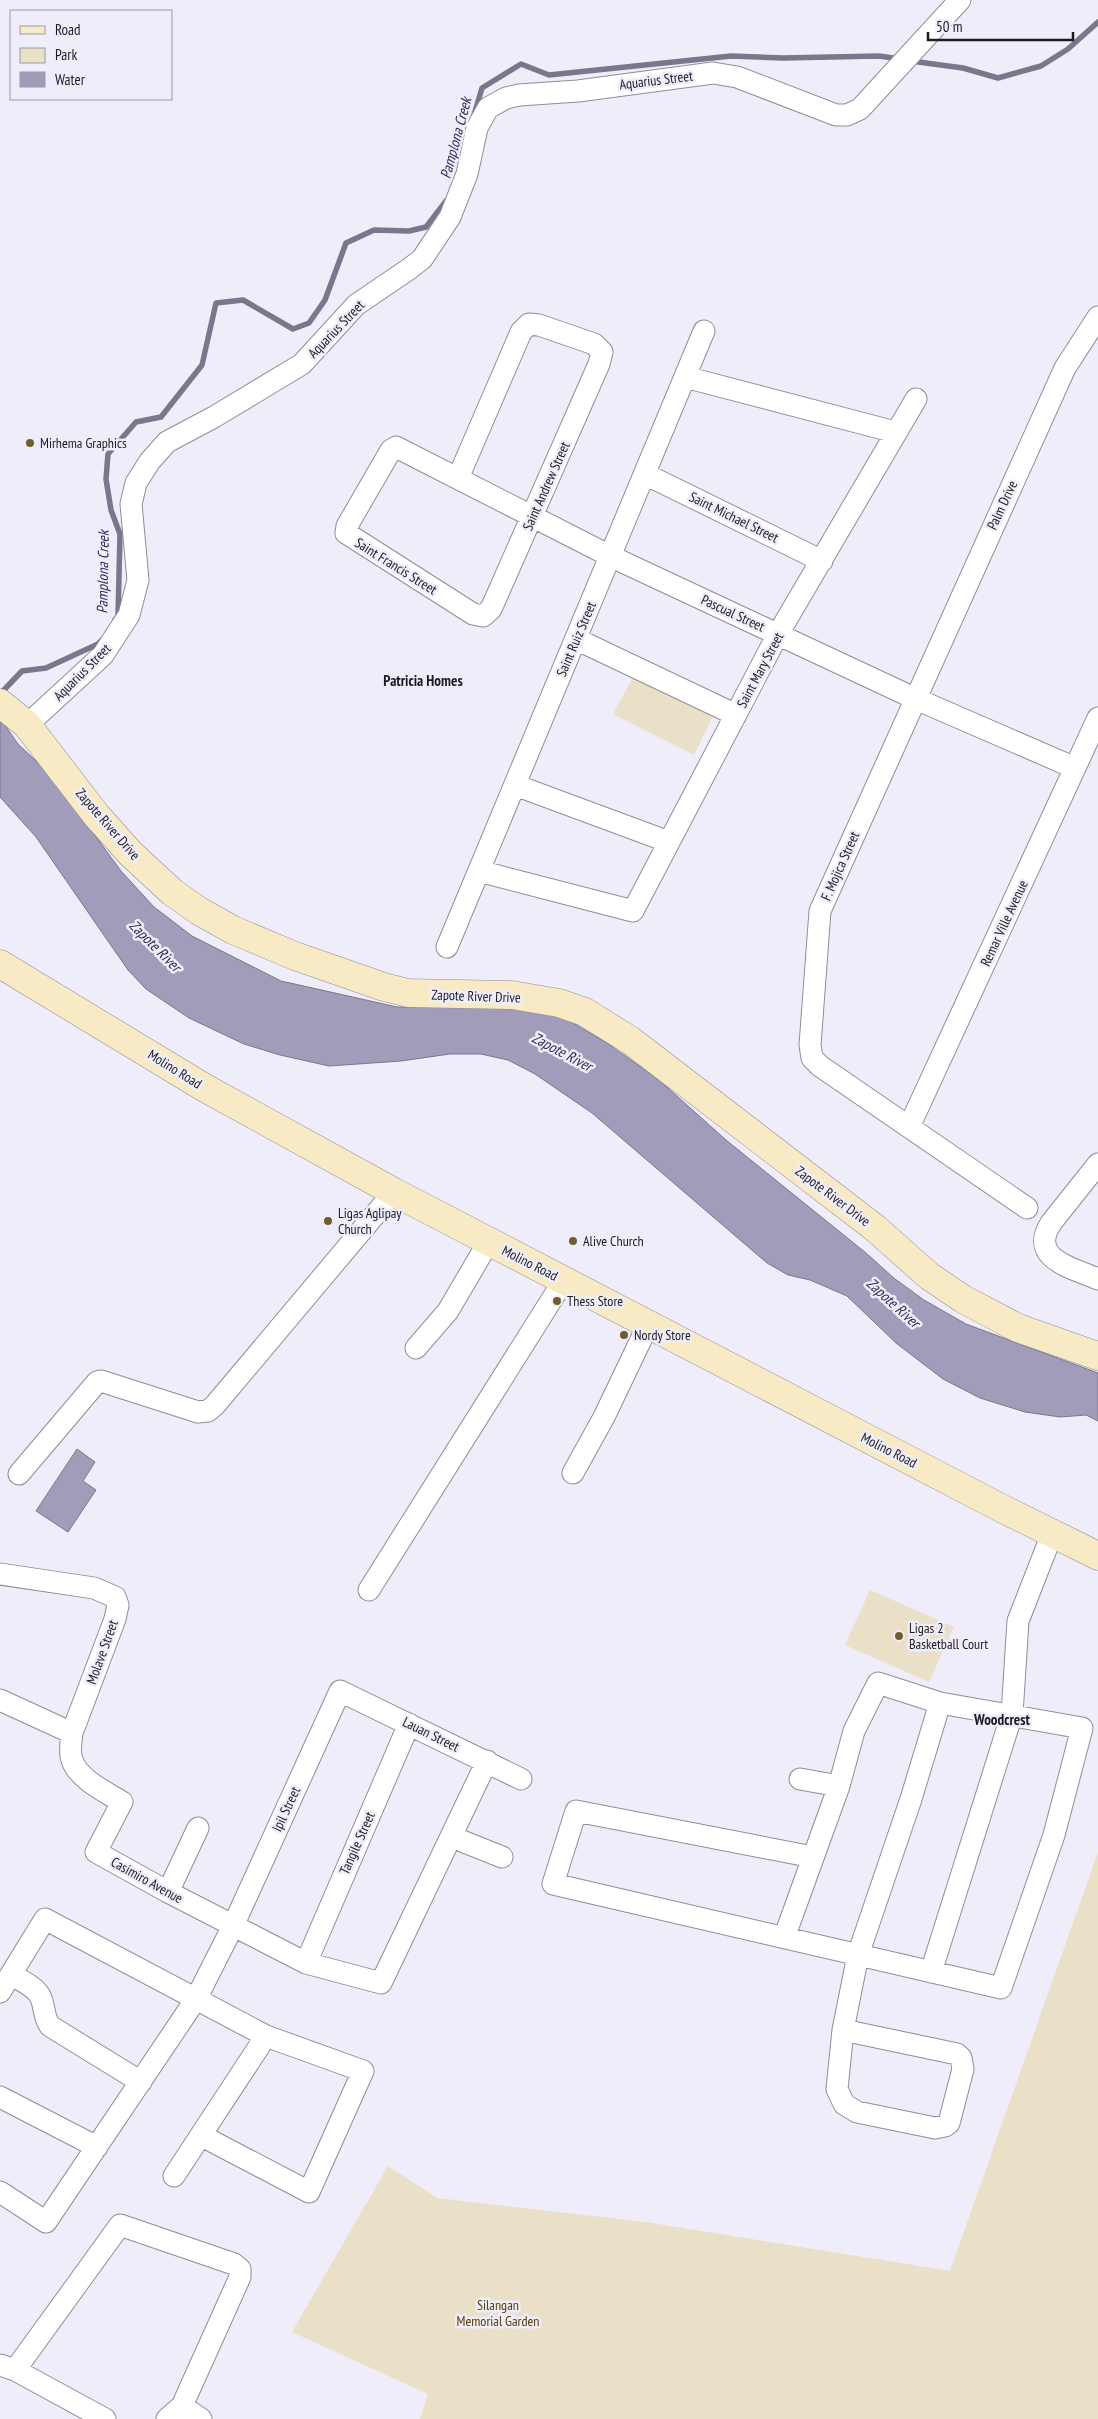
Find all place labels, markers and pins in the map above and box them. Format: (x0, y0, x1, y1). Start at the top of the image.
place label: Mirhema Graphics (40, 434, 127, 452)
marker: Mirhema Graphics (24, 437, 36, 449)
place label: Ligas Aglipay Church (338, 1204, 402, 1238)
marker: Ligas Aglipay Church (322, 1215, 334, 1227)
place label: Alive Church (583, 1232, 644, 1250)
marker: Alive Church (567, 1235, 579, 1247)
place label: Thess Store (567, 1292, 623, 1310)
marker: Thess Store (551, 1295, 563, 1307)
place label: Nordy Store (634, 1326, 691, 1344)
marker: Nordy Store (618, 1329, 630, 1341)
place label: Ligas 2 Basketball Court (909, 1619, 988, 1653)
marker: Ligas 2 Basketball Court (893, 1630, 905, 1642)

